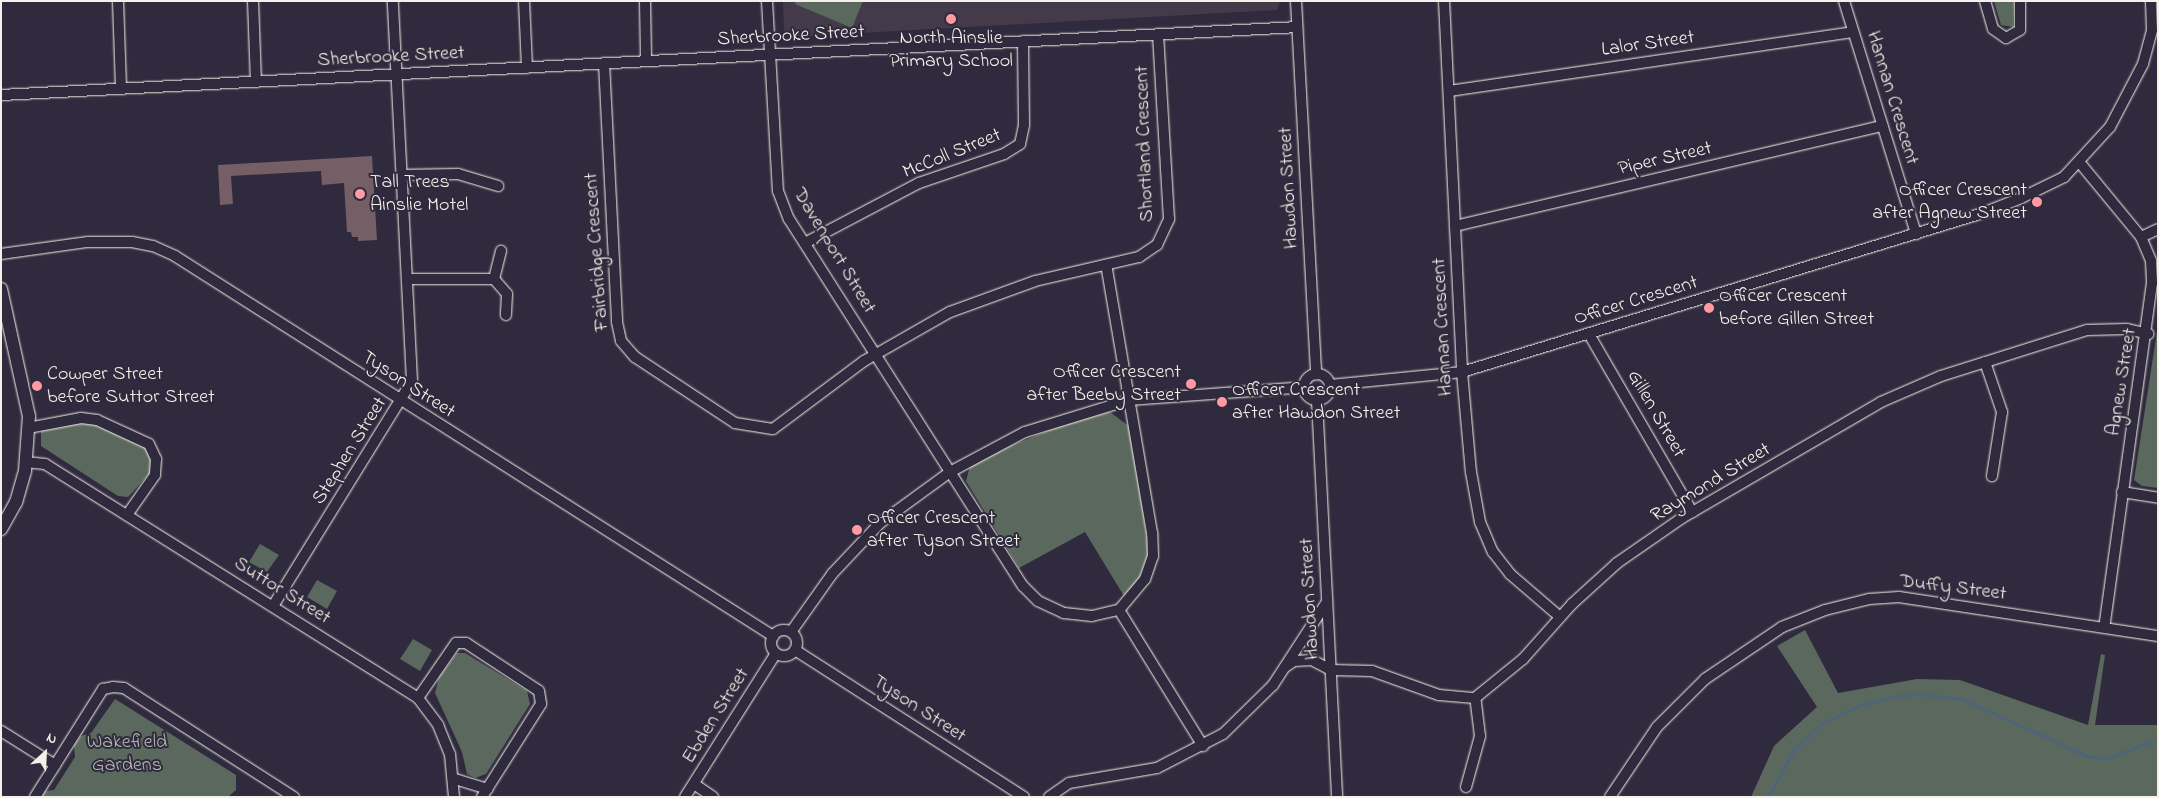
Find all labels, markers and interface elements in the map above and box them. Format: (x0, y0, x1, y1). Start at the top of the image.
marker: North Ainslie Primary School (945, 13, 957, 25)
street label: Sherbrooke Street (717, 20, 865, 52)
street label: Lalor Street (1600, 26, 1696, 62)
place label: North Ainslie Primary School (889, 27, 1013, 74)
street label: Hannan Crescent (1860, 28, 1924, 168)
street label: Sherbrooke Street (317, 41, 465, 73)
street label: Shortland Crescent (1130, 65, 1160, 223)
street label: McColl Street (899, 123, 1005, 185)
street label: Hawdon Street (1274, 126, 1304, 250)
street label: Piper Street (1616, 137, 1714, 181)
place label: Tall Trees Ainslie Motel (370, 170, 468, 217)
street label: Fairbridge Crescent (579, 172, 615, 332)
place label: Officer Crescent after Agnew Street (1872, 178, 2027, 225)
street label: Davenport Street (787, 184, 881, 318)
marker: Tall Trees Ainslie Motel (354, 188, 366, 200)
marker: Officer Crescent after Agnew Street (2031, 196, 2043, 208)
street label: Hannan Crescent (1427, 257, 1459, 397)
street label: Officer Crescent (1571, 271, 1701, 331)
place label: Officer Crescent before Gillen Street (1719, 284, 1874, 331)
marker: Officer Crescent before Gillen Street (1703, 302, 1715, 314)
street label: Agnew Street (2102, 326, 2142, 438)
street label: Tyson Street (357, 346, 459, 424)
place label: Officer Crescent after Beeby Street (1026, 360, 1181, 407)
place label: Cowper Street before Suttor Street (47, 362, 215, 409)
street label: Gillen Street (1621, 366, 1691, 462)
marker: Officer Crescent after Beeby Street (1185, 378, 1197, 390)
place label: Officer Crescent after Hawdon Street (1232, 379, 1400, 426)
marker: Cowper Street before Suttor Street (31, 380, 43, 392)
street label: Stephen Street (307, 393, 393, 509)
marker: Officer Crescent after Hawdon Street (1216, 396, 1228, 408)
street label: Raymond Street (1647, 438, 1775, 528)
place label: Officer Crescent after Tyson Street (867, 506, 1020, 553)
marker: Officer Crescent after Tyson Street (851, 524, 863, 536)
street label: Hawdon Street (1295, 537, 1325, 661)
street label: Suttor Street (229, 552, 335, 630)
street label: Duffy Street (1898, 570, 2008, 606)
street label: Ebden Street (677, 664, 755, 768)
street label: Tyson Street (868, 670, 970, 748)
text: N (43, 727, 60, 750)
north arrow (20, 728, 70, 778)
park label: Wakefield Gardens (87, 731, 167, 778)

